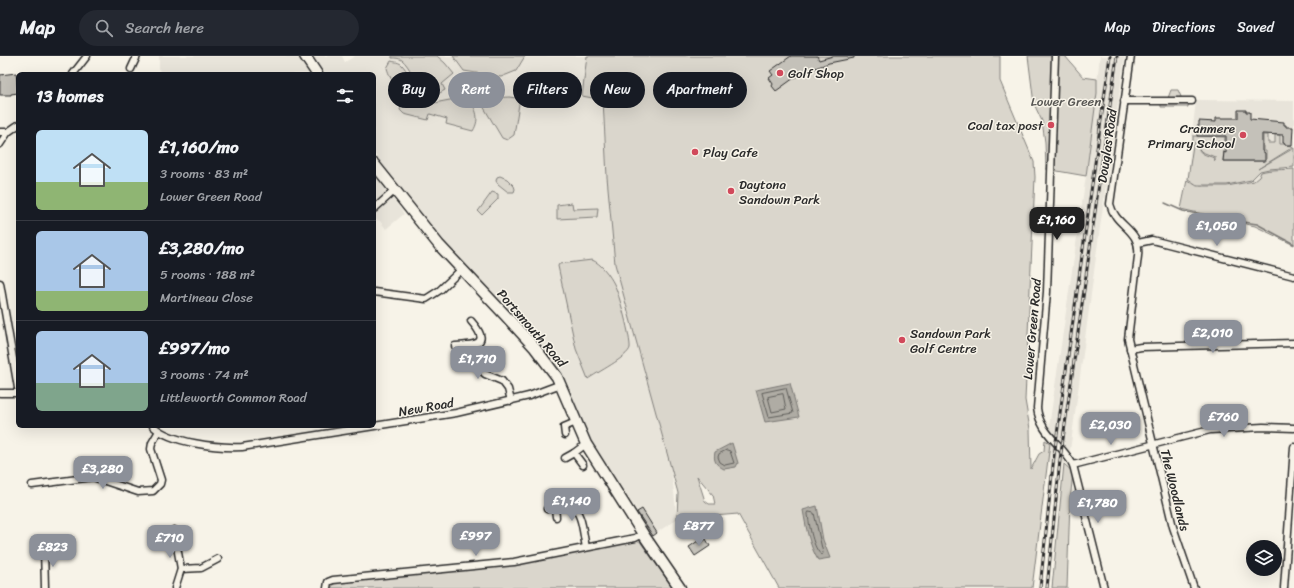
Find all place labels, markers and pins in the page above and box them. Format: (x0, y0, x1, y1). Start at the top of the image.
place label: Golf Shop (788, 62, 844, 85)
marker: Golf Shop (775, 68, 785, 78)
place label: Coal tax post (968, 114, 1044, 137)
place label: Cranmere Primary School (1148, 117, 1235, 155)
marker: Coal tax post (1046, 120, 1056, 130)
marker: Cranmere Primary School (1238, 130, 1248, 140)
place label: Play Cafe (703, 141, 758, 164)
marker: Play Cafe (690, 147, 700, 157)
place label: Daytona Sandown Park (739, 173, 820, 211)
marker: Daytona Sandown Park (726, 186, 736, 196)
pin: £1,160 (1024, 207, 1090, 241)
pin: £1,050 (1184, 213, 1250, 247)
pin: £2,010 (1180, 320, 1246, 354)
place label: Sandown Park Golf Centre (910, 322, 991, 360)
marker: Sandown Park Golf Centre (897, 335, 907, 345)
pin: £1,710 (445, 346, 511, 380)
pin: £760 (1200, 404, 1248, 438)
pin: £2,030 (1078, 412, 1144, 446)
pin: £3,280 (70, 456, 136, 490)
pin: £1,140 (539, 488, 605, 522)
pin: £1,780 (1065, 490, 1131, 524)
pin: £877 (675, 513, 723, 547)
pin: £997 (452, 523, 500, 557)
pin: £710 (146, 525, 194, 559)
pin: £823 (29, 534, 77, 568)

